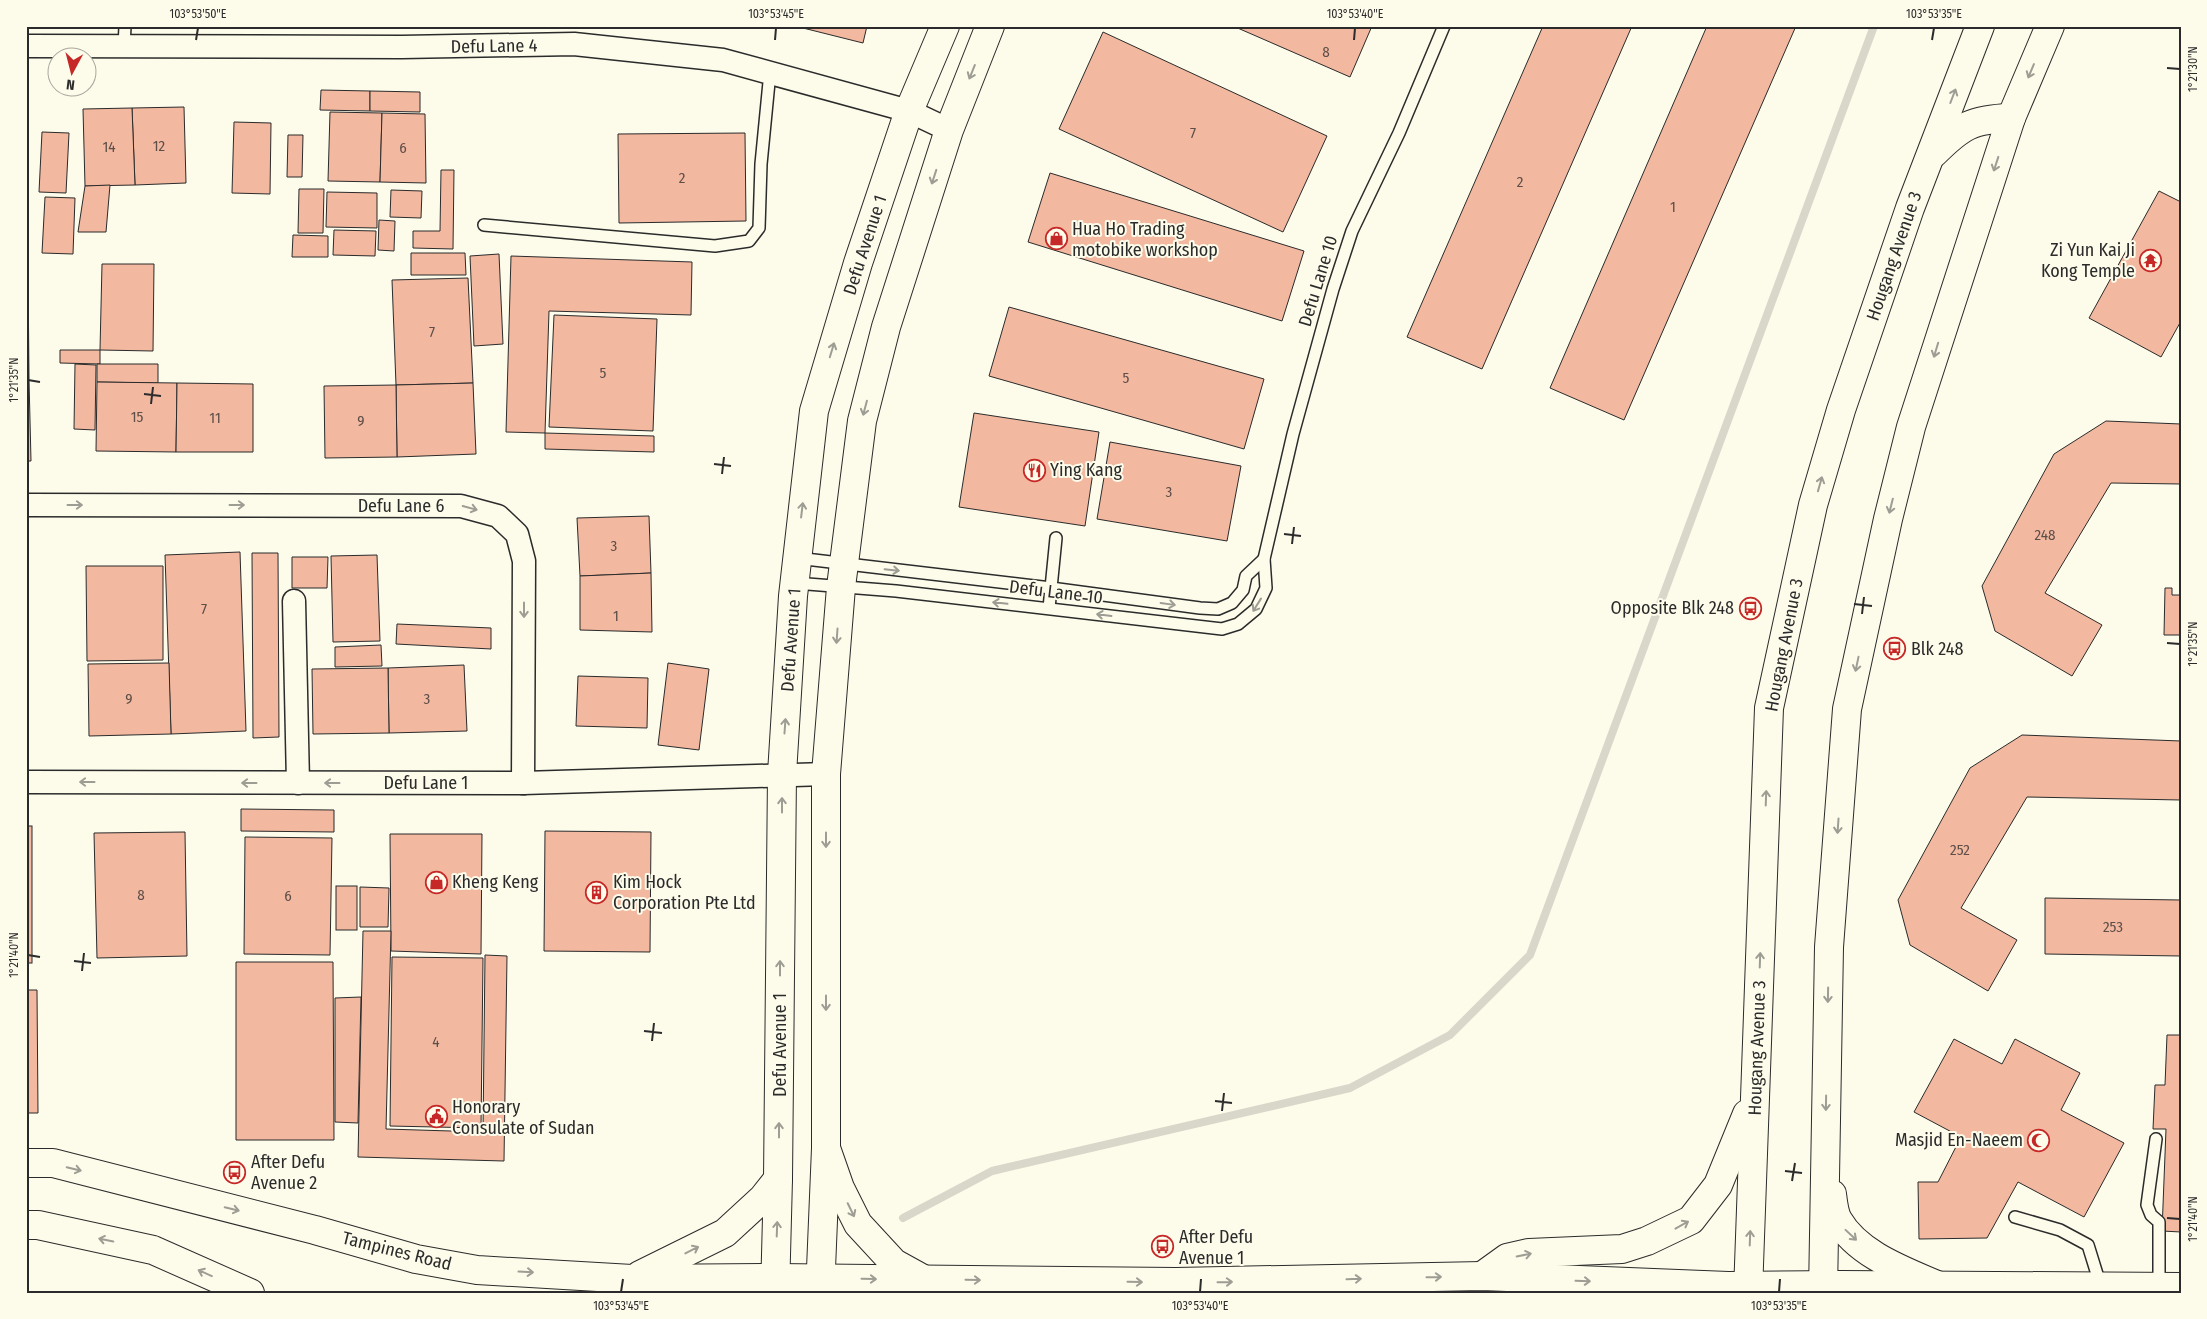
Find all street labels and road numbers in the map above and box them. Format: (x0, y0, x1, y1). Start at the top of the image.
street label: Defu Lane 4 (451, 34, 538, 58)
street label: Hougang Avenue 3 (1862, 188, 1926, 324)
street label: Defu Avenue 1 (838, 192, 892, 298)
street label: Defu Lane 10 (1294, 233, 1342, 329)
street label: Defu Lane 6 (358, 495, 444, 517)
street label: Defu Lane 10 (1008, 575, 1104, 609)
street label: Hougang Avenue 3 (1760, 576, 1808, 714)
street label: Defu Avenue 1 (776, 587, 806, 693)
street label: Defu Lane 1 (384, 772, 468, 794)
street label: Hougang Avenue 3 (1744, 980, 1770, 1116)
street label: Defu Avenue 1 (769, 993, 791, 1097)
street label: Tampines Road (340, 1227, 454, 1275)

